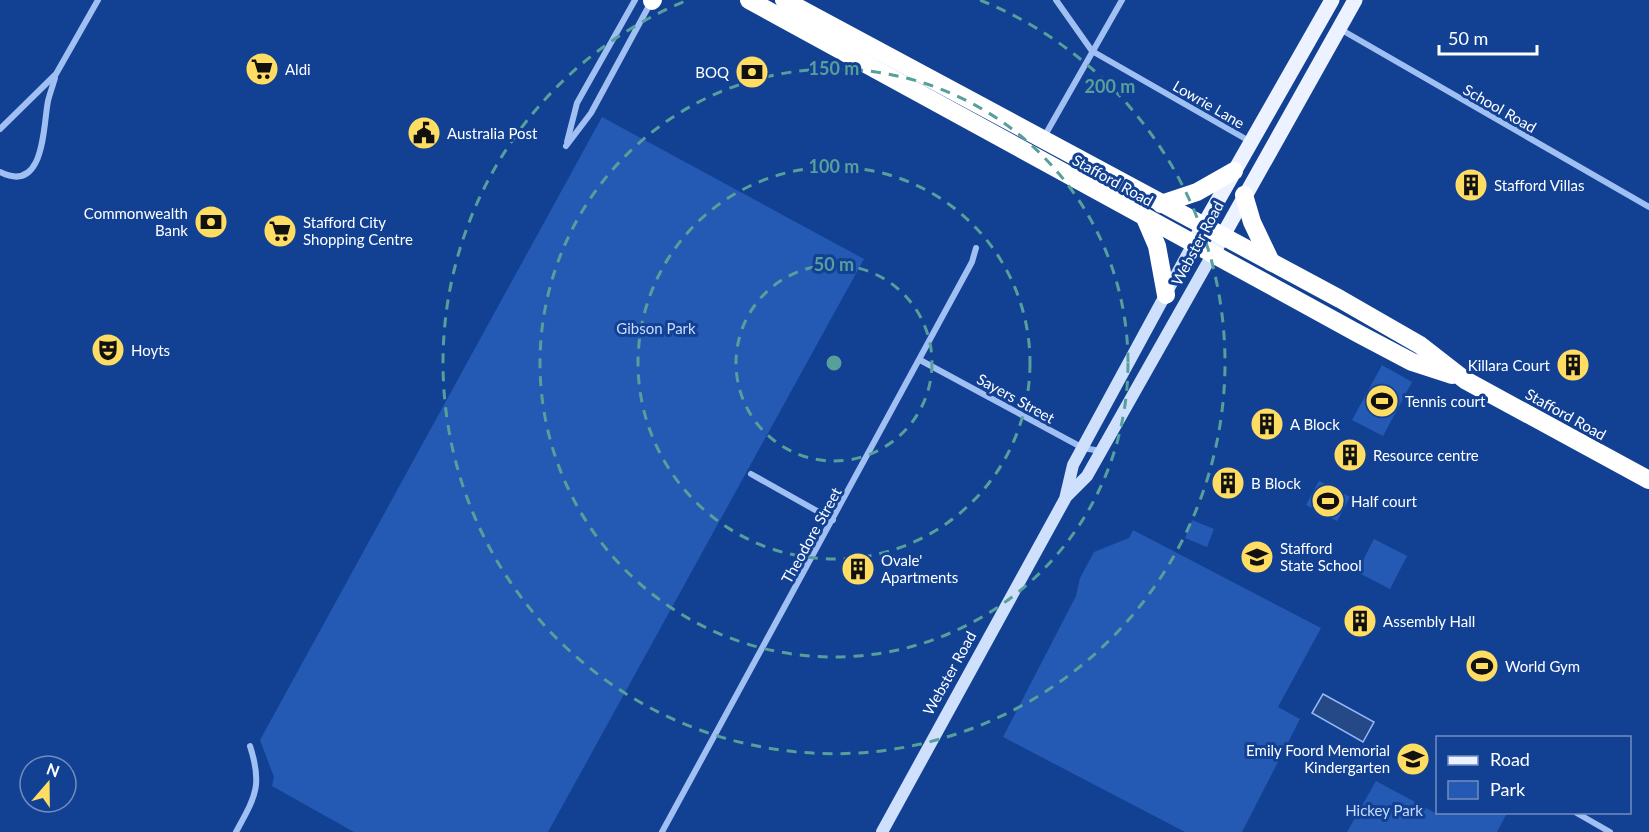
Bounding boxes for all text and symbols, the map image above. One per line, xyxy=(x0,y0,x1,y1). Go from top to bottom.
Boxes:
scale bar xyxy=(1439,18,1536,56)
text: 50 m xyxy=(1448,27,1488,49)
supermarket icon: Aldi xyxy=(244,51,280,87)
bank icon: BOQ xyxy=(734,54,770,90)
text: 150 m xyxy=(809,57,859,79)
place label: Aldi xyxy=(285,60,311,78)
place label: BOQ xyxy=(695,63,729,81)
text: 200 m xyxy=(1085,75,1135,97)
street label: Lowrie Lane xyxy=(1170,76,1248,132)
street label: School Road xyxy=(1460,80,1540,136)
public building icon: Australia Post xyxy=(406,115,442,151)
place label: Australia Post xyxy=(447,124,538,142)
street label: Stafford Road xyxy=(1070,150,1156,210)
text: 100 m xyxy=(809,155,859,177)
building icon: Stafford Villas xyxy=(1453,167,1489,203)
place label: Stafford Villas xyxy=(1494,176,1584,194)
street label: Webster Road xyxy=(1167,198,1227,288)
place label: Commonwealth Bank xyxy=(84,204,188,239)
bank icon: Commonwealth Bank xyxy=(193,204,229,240)
supermarket icon: Stafford City Shopping Centre xyxy=(262,213,298,249)
place label: Stafford City Shopping Centre xyxy=(303,213,413,248)
text: 50 m xyxy=(814,253,854,275)
park label: Gibson Park xyxy=(616,319,696,337)
theatre icon: Hoyts xyxy=(90,332,126,368)
place label: Hoyts xyxy=(131,341,170,359)
building icon: Killara Court xyxy=(1555,347,1591,383)
centre of rings xyxy=(824,353,844,373)
place label: Killara Court xyxy=(1468,356,1551,374)
street label: Sayers Street xyxy=(974,369,1059,427)
sports icon: Tennis court xyxy=(1364,383,1400,419)
street label: Stafford Road xyxy=(1523,384,1609,444)
place label: Tennis court xyxy=(1405,392,1486,410)
building icon: A Block xyxy=(1249,406,1285,442)
place label: A Block xyxy=(1290,415,1340,433)
building icon: Resource centre xyxy=(1332,437,1368,473)
place label: Resource centre xyxy=(1373,446,1479,464)
building icon: B Block xyxy=(1210,465,1246,501)
place label: B Block xyxy=(1251,474,1301,492)
street label: Theodore Street xyxy=(777,483,845,586)
sports icon: Half court xyxy=(1310,483,1346,519)
place label: Half court xyxy=(1351,492,1417,510)
school or university icon: Stafford State School xyxy=(1239,539,1275,575)
place label: Stafford State School xyxy=(1280,539,1362,574)
building icon: Ovale' Apartments xyxy=(840,551,876,587)
place label: Ovale' Apartments xyxy=(881,551,958,586)
building icon: Assembly Hall xyxy=(1342,603,1378,639)
place label: Assembly Hall xyxy=(1383,612,1475,630)
street label: Webster Road xyxy=(919,628,979,718)
sports icon: World Gym xyxy=(1464,648,1500,684)
place label: World Gym xyxy=(1505,657,1580,675)
legend xyxy=(1436,736,1631,814)
place label: Emily Foord Memorial Kindergarten xyxy=(1246,741,1390,776)
school or university icon: Emily Foord Memorial Kindergarten xyxy=(1395,741,1431,777)
text: Road xyxy=(1490,748,1530,770)
north arrow xyxy=(18,754,78,814)
text: N xyxy=(44,758,62,780)
text: Park xyxy=(1490,778,1526,800)
park label: Hickey Park xyxy=(1345,801,1423,819)

